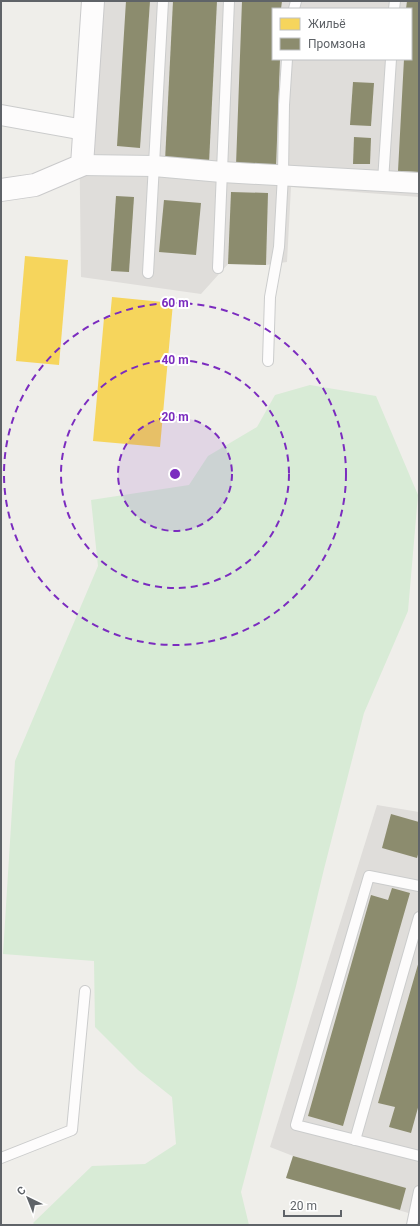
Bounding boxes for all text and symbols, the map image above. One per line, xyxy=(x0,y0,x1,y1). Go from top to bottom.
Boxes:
legend xyxy=(272,8,412,60)
text: Жильё xyxy=(308,17,346,31)
text: Промзона xyxy=(308,37,365,51)
text: 60 m xyxy=(161,296,189,310)
text: 40 m xyxy=(161,353,189,367)
text: 20 m xyxy=(161,410,189,424)
centre of rings xyxy=(168,467,182,481)
north arrow xyxy=(8,1178,48,1218)
text: С xyxy=(14,1184,29,1198)
scale bar xyxy=(284,1192,341,1218)
text: 20 m xyxy=(290,1199,317,1213)

